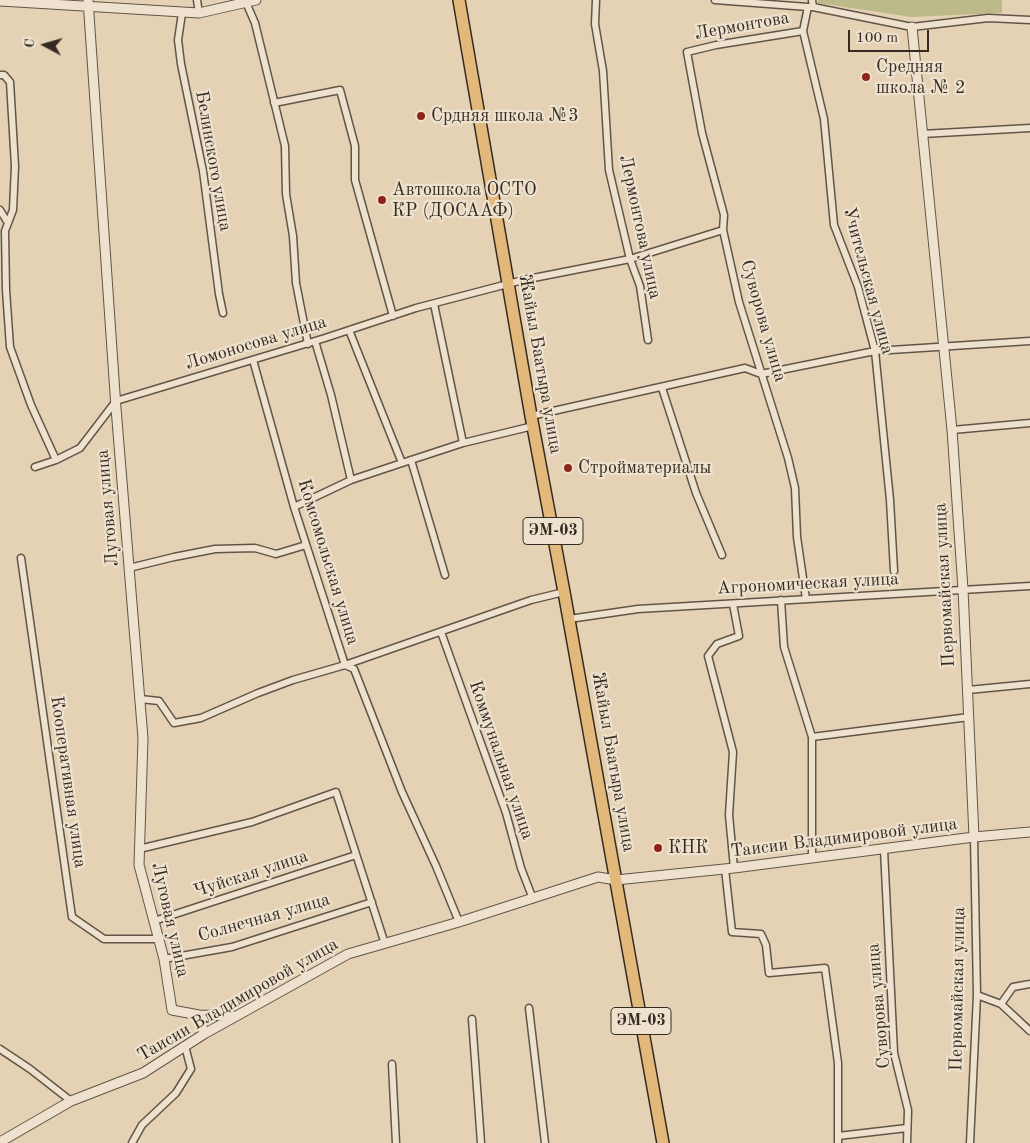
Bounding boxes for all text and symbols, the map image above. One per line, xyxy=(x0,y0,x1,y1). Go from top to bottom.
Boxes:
street label: Лермонтова xyxy=(693,7,791,45)
north arrow xyxy=(20,20,70,70)
scale bar xyxy=(850,20,931,52)
text: 100 m xyxy=(856,31,898,46)
text: С xyxy=(23,38,38,49)
place label: Средняя школа № 2 xyxy=(876,56,965,98)
marker: Средняя школа № 2 xyxy=(860,71,872,83)
street label: Белинского улица xyxy=(190,89,236,233)
place label: Срдняя школа №3 xyxy=(431,105,579,127)
marker: Срдняя школа №3 xyxy=(415,110,427,122)
street label: Лермонтова улица xyxy=(614,153,666,301)
place label: Автошкола ОСТО КР (ДОСААФ) xyxy=(392,179,537,222)
marker: Автошкола ОСТО КР (ДОСААФ) xyxy=(376,194,388,206)
street label: Учительская улица xyxy=(838,205,898,357)
street label: Суворова улица xyxy=(735,257,791,385)
street label: Жайыл Баатыра улица xyxy=(514,273,566,455)
street label: Ломоносова улица xyxy=(183,311,329,375)
street label: Луговая улица xyxy=(92,449,124,567)
place label: Стройматериалы xyxy=(578,457,711,479)
marker: Стройматериалы xyxy=(562,462,574,474)
street label: Комсомольская улица xyxy=(293,477,363,647)
street label: Первомайская улица xyxy=(930,502,960,668)
road number: ЭМ-03 xyxy=(523,518,583,544)
street label: Агрономическая улица xyxy=(716,568,900,600)
street label: Жайыл Баатыра улица xyxy=(587,671,639,853)
street label: Коммунальная улица xyxy=(464,678,538,842)
street label: Кооперативная улица xyxy=(45,695,91,869)
street label: Таисии Владимировой улица xyxy=(729,813,959,863)
place label: КНК xyxy=(668,837,708,859)
marker: КНК xyxy=(652,842,664,854)
street label: Чуйская улица xyxy=(191,845,311,903)
street label: Луговая улица xyxy=(146,860,194,980)
street label: Солнечная улица xyxy=(195,889,333,947)
street label: Первомайская улица xyxy=(946,907,970,1071)
street label: Таисии Владимировой улица xyxy=(134,934,342,1066)
street label: Суворова улица xyxy=(863,942,895,1070)
road number: ЭМ-03 xyxy=(611,1008,671,1034)

